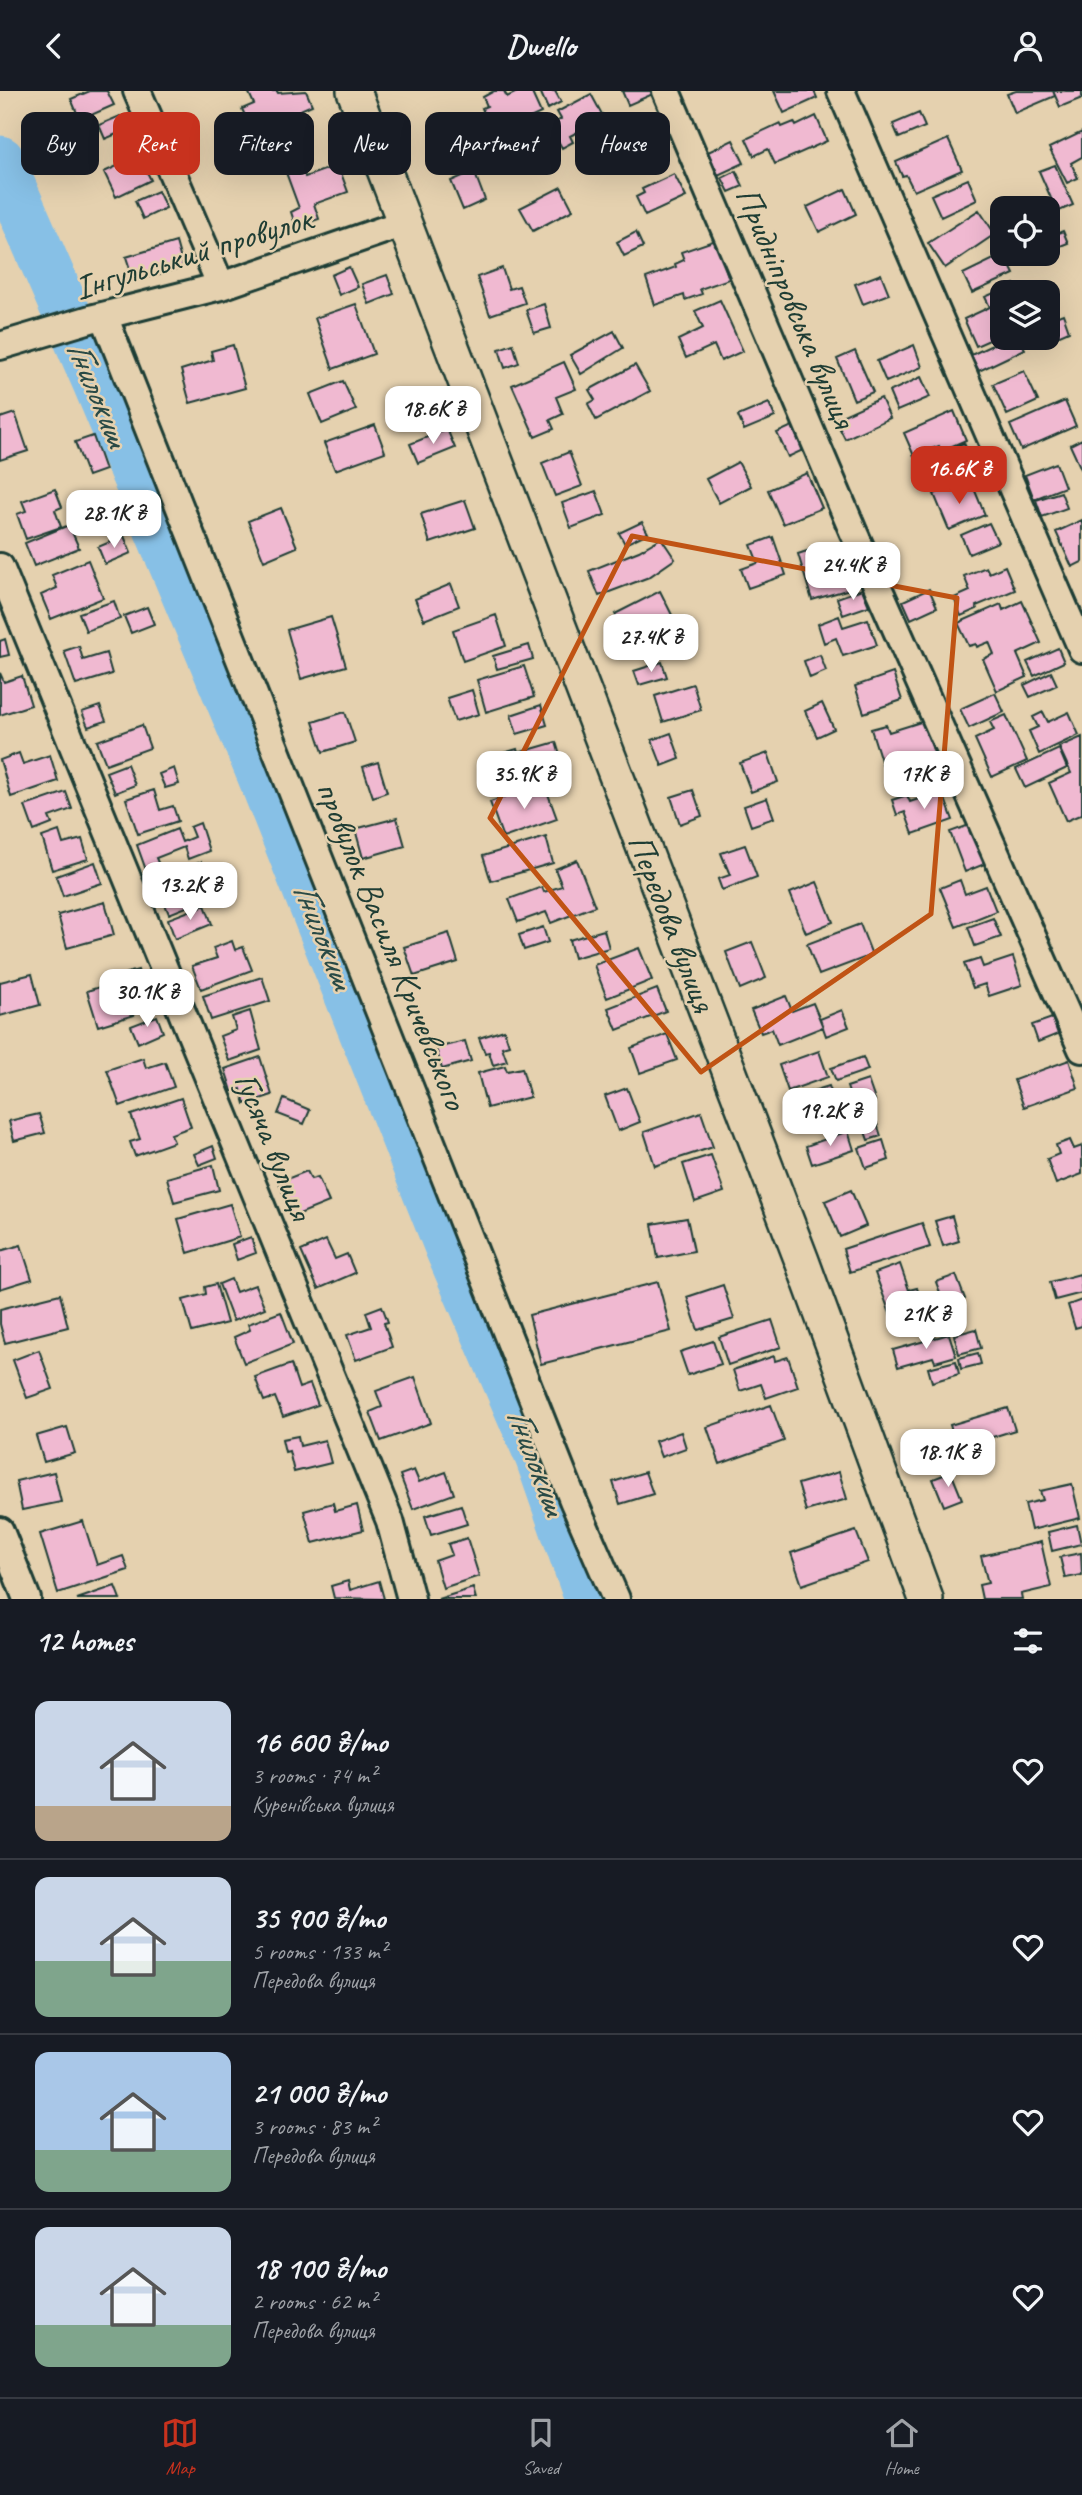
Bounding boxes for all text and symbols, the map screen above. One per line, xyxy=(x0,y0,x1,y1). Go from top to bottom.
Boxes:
text: Dwello xyxy=(506,25,576,66)
icon: back xyxy=(35,27,73,65)
icon: person xyxy=(1009,27,1047,65)
chip: Buy xyxy=(21,112,99,175)
chip: Rent xyxy=(113,112,200,175)
chip: Filters xyxy=(214,112,314,175)
chip: New xyxy=(328,112,411,175)
chip: Apartment xyxy=(425,112,561,175)
chip: House xyxy=(575,112,670,175)
street label: Придніпровська вулиця xyxy=(725,180,868,436)
street label: Інгульський провулок xyxy=(69,195,320,310)
map controls xyxy=(990,196,1060,350)
button: locate xyxy=(990,196,1060,266)
button: layers xyxy=(990,280,1060,350)
water label: Гнилокиш xyxy=(56,333,143,456)
pin: 18.6K ₴ xyxy=(368,387,498,446)
text: 18.6K ₴ xyxy=(401,394,465,423)
pin: 16.6K ₴ xyxy=(894,447,1024,506)
text: 16.6K ₴ xyxy=(927,454,991,483)
pin: 28.1K ₴ xyxy=(49,491,179,550)
text: 28.1K ₴ xyxy=(82,498,146,527)
pin: 24.4K ₴ xyxy=(788,543,918,602)
text: 24.4K ₴ xyxy=(821,550,885,579)
pin: 27.4K ₴ xyxy=(586,615,716,674)
text: 27.4K ₴ xyxy=(619,622,683,651)
pin: 35.9K ₴ xyxy=(459,751,589,811)
pin: 17K ₴ xyxy=(875,751,973,811)
text: 35.9K ₴ xyxy=(493,759,555,788)
text: 17K ₴ xyxy=(900,759,948,788)
street label: провулок Василя Кричевського xyxy=(305,774,479,1117)
street label: Передова вулиця xyxy=(617,828,727,1020)
pin: 13.2K ₴ xyxy=(125,863,255,922)
text: 13.2K ₴ xyxy=(158,870,222,899)
water label: Гнилокиш xyxy=(282,875,369,998)
pin: 30.1K ₴ xyxy=(82,969,212,1029)
text: 30.1K ₴ xyxy=(115,977,179,1006)
street label: Гусяча вулиця xyxy=(224,1066,325,1229)
pin: 19.2K ₴ xyxy=(765,1089,895,1148)
text: 19.2K ₴ xyxy=(798,1096,862,1125)
pin: 21K ₴ xyxy=(877,1291,975,1351)
text: 21K ₴ xyxy=(902,1299,950,1328)
water label: Гнилокиш xyxy=(496,1401,581,1524)
pin: 18.1K ₴ xyxy=(883,1429,1013,1489)
text: 18.1K ₴ xyxy=(916,1437,980,1466)
text: 12 homes xyxy=(35,1622,133,1660)
icon: filters xyxy=(1009,1622,1047,1660)
text: 16 600 ₴/mo xyxy=(252,1723,387,1761)
icon: home xyxy=(91,1729,175,1813)
icon: heart xyxy=(1009,1752,1047,1790)
text: 3 rooms · 74 m² xyxy=(252,1761,376,1790)
text: Куренівська вулиця xyxy=(252,1790,394,1819)
text: 35 900 ₴/mo xyxy=(252,1899,385,1937)
icon: home xyxy=(91,1905,175,1989)
icon: heart xyxy=(1009,1928,1047,1966)
text: 5 rooms · 133 m² xyxy=(252,1937,387,1966)
text: Передова вулиця xyxy=(252,1966,375,1995)
text: 21 000 ₴/mo xyxy=(252,2074,386,2112)
icon: home xyxy=(91,2080,175,2164)
icon: heart xyxy=(1009,2103,1047,2141)
text: 3 rooms · 83 m² xyxy=(252,2112,376,2141)
text: Передова вулиця xyxy=(252,2141,375,2170)
text: 18 100 ₴/mo xyxy=(252,2249,386,2287)
icon: home xyxy=(91,2255,175,2339)
icon: heart xyxy=(1009,2278,1047,2316)
text: 2 rooms · 62 m² xyxy=(252,2287,376,2316)
text: Передова вулиця xyxy=(252,2316,375,2345)
tab: Map xyxy=(161,2414,199,2480)
tab: Saved xyxy=(522,2414,560,2480)
tab: Home xyxy=(883,2414,921,2480)

